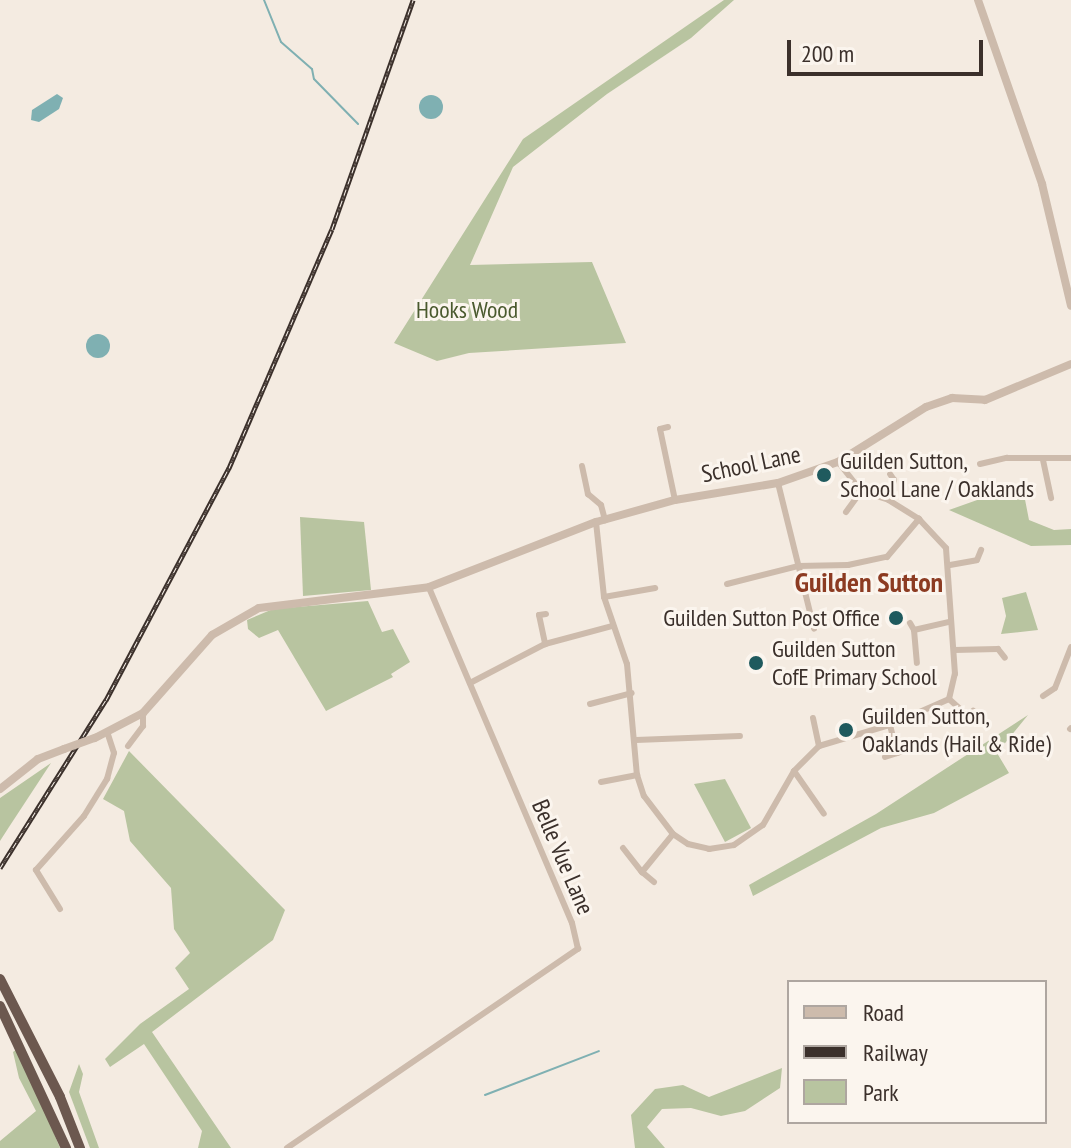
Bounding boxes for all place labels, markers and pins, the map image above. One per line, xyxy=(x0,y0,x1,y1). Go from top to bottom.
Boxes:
place label: Guilden Sutton, School Lane / Oaklands xyxy=(840,447,1034,503)
marker: Guilden Sutton, School Lane / Oaklands xyxy=(815,466,833,484)
place label: Guilden Sutton Post Office xyxy=(663,604,880,632)
marker: Guilden Sutton Post Office xyxy=(887,609,905,627)
place label: Guilden Sutton CofE Primary School xyxy=(772,635,938,691)
marker: Guilden Sutton CofE Primary School xyxy=(747,654,765,672)
place label: Guilden Sutton, Oaklands (Hail & Ride) xyxy=(862,702,1051,758)
marker: Guilden Sutton, Oaklands (Hail & Ride) xyxy=(837,721,855,739)

